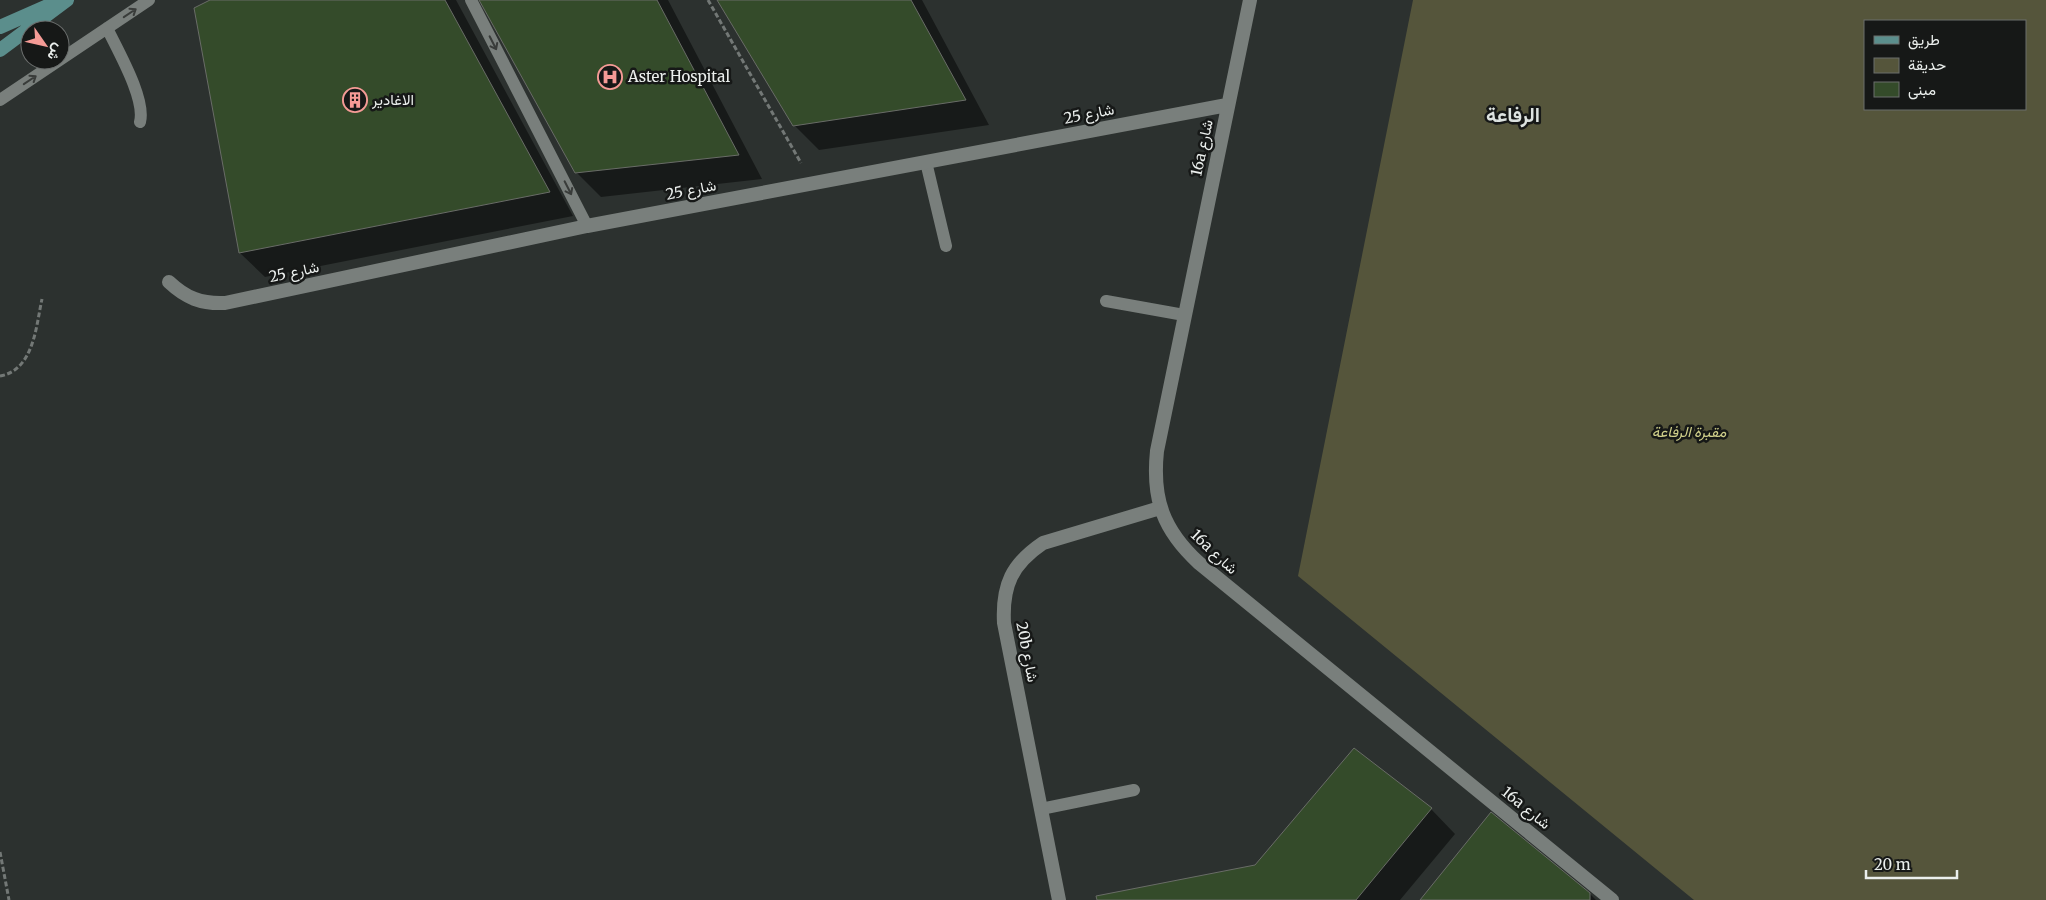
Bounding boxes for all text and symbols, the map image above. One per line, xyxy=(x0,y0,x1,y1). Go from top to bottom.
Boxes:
one-way arrow xyxy=(122,8,136,18)
north arrow xyxy=(20,20,70,70)
legend xyxy=(1864,20,2026,110)
text: طريق xyxy=(1908,30,1940,50)
one-way arrow xyxy=(488,36,498,51)
text: ش xyxy=(44,40,68,64)
text: حديقة xyxy=(1908,55,1946,74)
hospital icon: Aster Hospital xyxy=(597,64,623,90)
place label: Aster Hospital xyxy=(627,67,730,86)
one-way arrow xyxy=(23,75,37,85)
text: مبنى xyxy=(1908,80,1936,100)
building icon: الاغادیر xyxy=(342,87,368,113)
place label: الاغادیر xyxy=(371,90,414,109)
street label: شارع 25 xyxy=(1062,99,1116,130)
district label: الرفاعة xyxy=(1486,102,1540,128)
street label: 16a شارع xyxy=(1186,118,1219,178)
street label: شارع 25 xyxy=(664,175,718,206)
one-way arrow xyxy=(563,180,573,195)
street label: شارع 25 xyxy=(267,257,321,288)
park label: مقبرة الرفاعة xyxy=(1652,422,1727,441)
street label: 16a شارع xyxy=(1186,525,1242,580)
street label: 20b شارع xyxy=(1010,620,1043,684)
street label: 16a شارع xyxy=(1497,782,1555,835)
scale bar xyxy=(1866,848,1957,880)
text: 20 m xyxy=(1874,855,1911,874)

